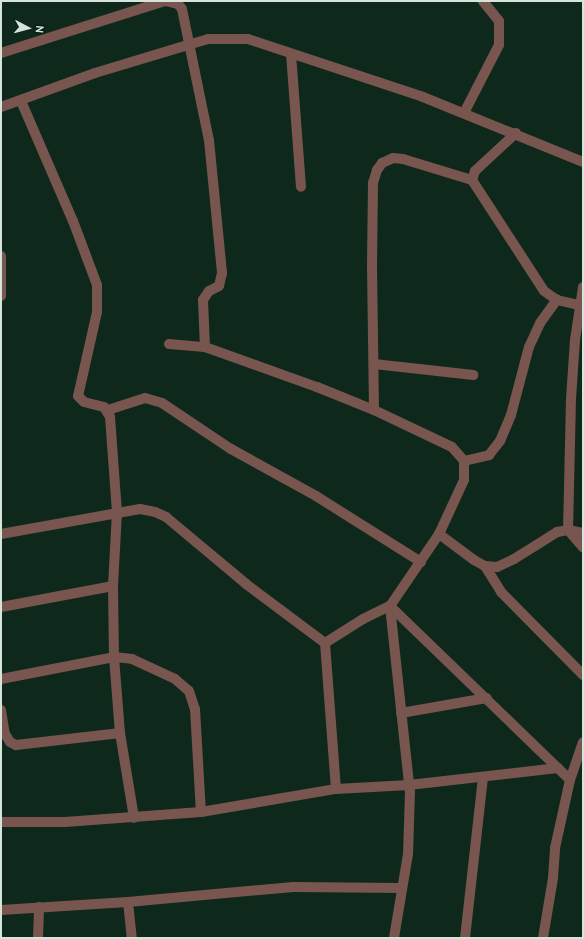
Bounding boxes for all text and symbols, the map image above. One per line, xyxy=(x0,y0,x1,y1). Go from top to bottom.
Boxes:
north arrow xyxy=(8,8,48,48)
text: N xyxy=(33,25,47,34)

